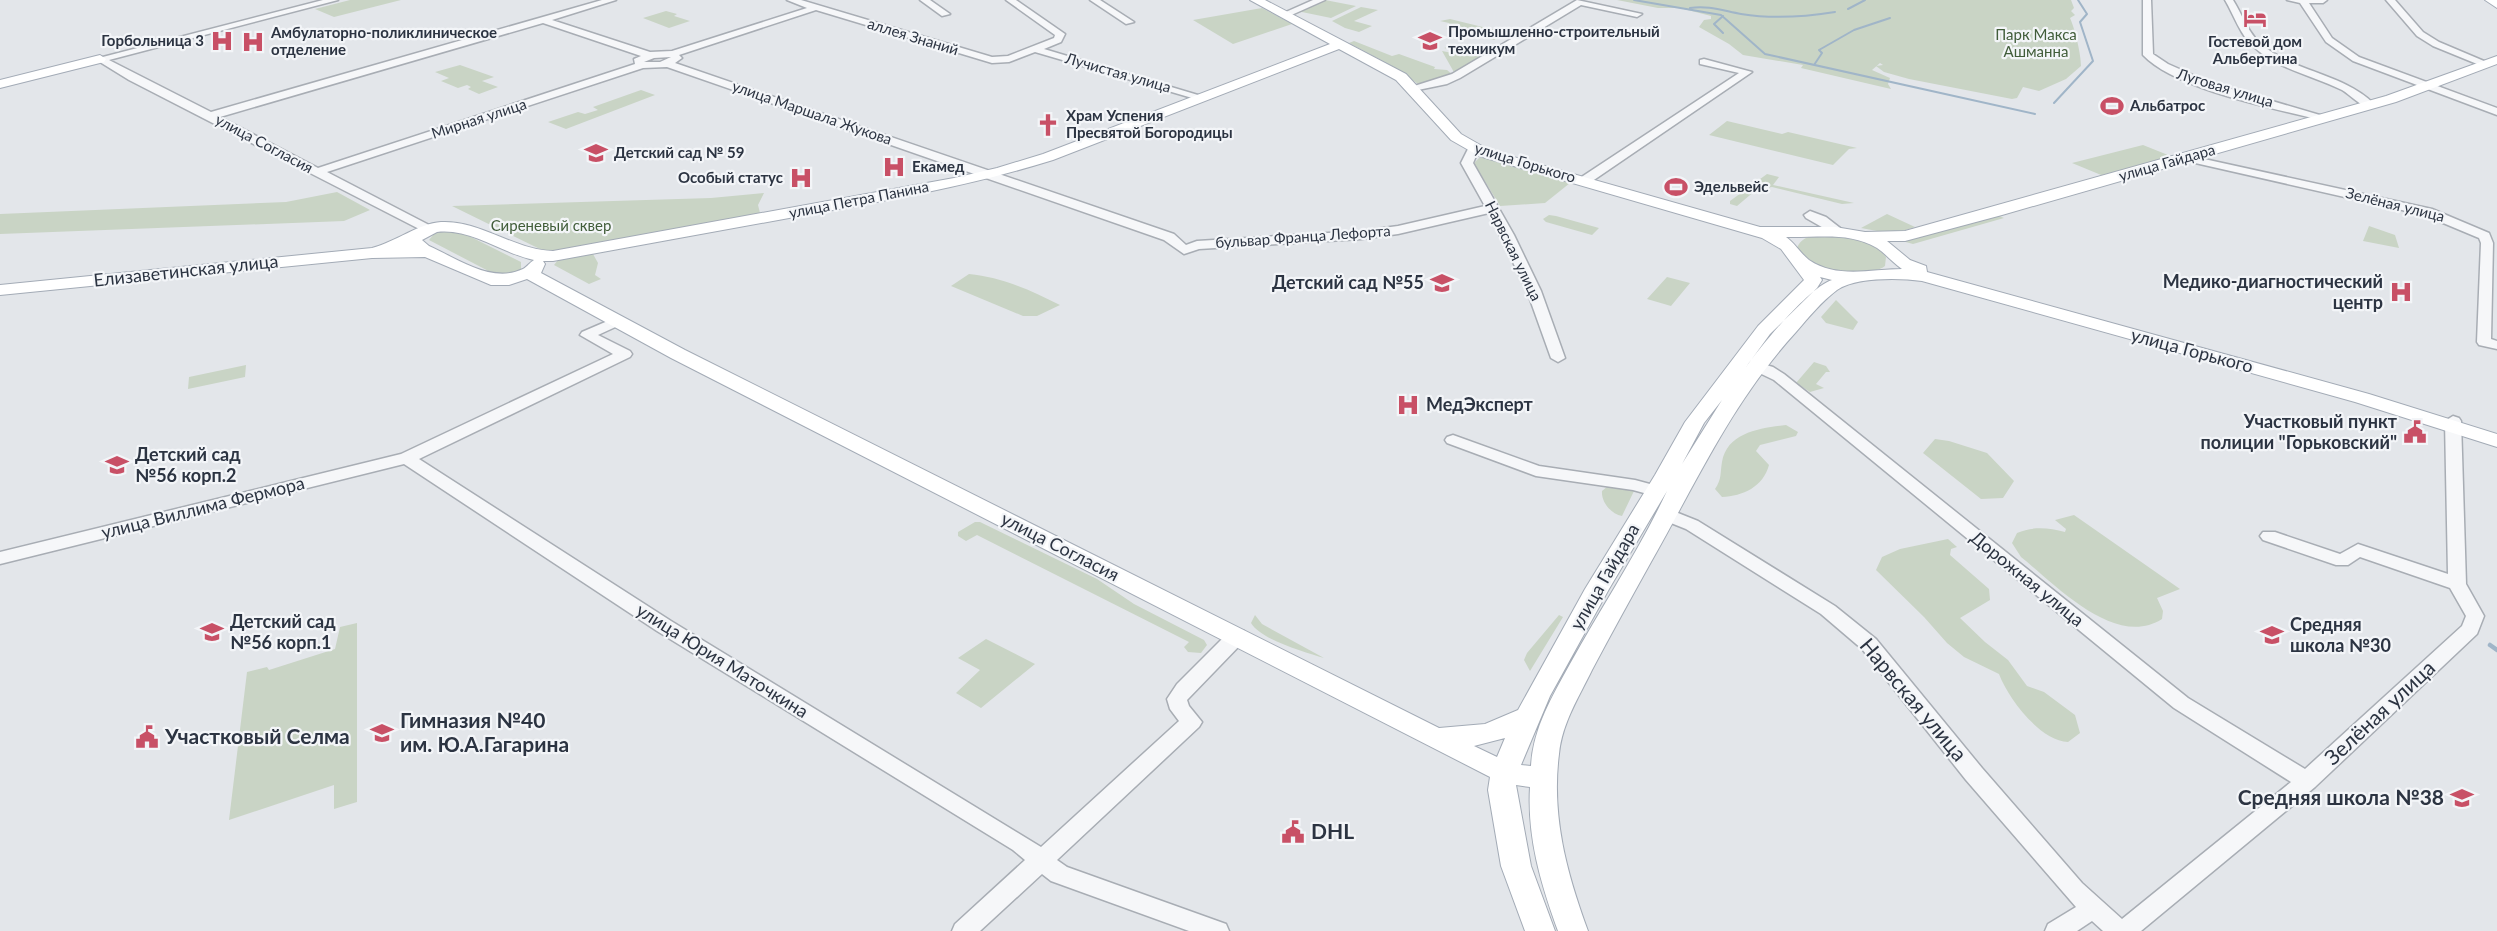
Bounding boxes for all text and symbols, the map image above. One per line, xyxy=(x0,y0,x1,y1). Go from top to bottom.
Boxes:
hotel icon: Гостевой дом Альбертина xyxy=(2242,5,2268,31)
street label: аллея Знаний xyxy=(866,14,961,58)
place label: Промышленно-строительный техникум xyxy=(1448,22,1660,57)
place label: Амбулаторно-поликлиническое отделение xyxy=(270,23,497,58)
park label: Парк Макса Ашманна xyxy=(1995,25,2077,60)
hospital icon: Горбольница 3 xyxy=(209,28,235,54)
school or university icon: Промышленно-строительный техникум xyxy=(1417,28,1443,54)
hospital icon: Амбулаторно-поликлиническое отделение xyxy=(240,29,266,55)
place label: Горбольница 3 xyxy=(101,31,204,49)
place label: Гостевой дом Альбертина xyxy=(2208,32,2302,67)
street label: Лучистая улица xyxy=(1062,48,1173,96)
street label: Луговая улица xyxy=(2174,64,2276,110)
street label: улица Маршала Жукова xyxy=(730,76,895,148)
sports icon: Альбатрос xyxy=(2099,93,2125,119)
street label: Мирная улица xyxy=(429,94,529,142)
place label: Альбатрос xyxy=(2129,96,2205,114)
place label: Храм Успения Пресвятой Богородицы xyxy=(1066,106,1233,141)
street label: улица Согласия xyxy=(213,110,316,176)
church icon: Храм Успения Пресвятой Богородицы xyxy=(1035,112,1061,138)
street label: улица Горького xyxy=(1473,138,1578,186)
school or university icon: Детский сад № 59 xyxy=(583,140,609,166)
street label: улица Гайдара xyxy=(2117,140,2217,184)
place label: Детский сад № 59 xyxy=(614,143,744,161)
hospital icon: Екамед xyxy=(881,154,907,180)
place label: Екамед xyxy=(912,157,965,175)
hospital icon: Особый статус xyxy=(788,165,814,191)
place label: Особый статус xyxy=(678,168,783,186)
sports icon: Эдельвейс xyxy=(1663,174,1689,200)
street label: улица Петра Панина xyxy=(787,177,930,221)
place label: Эдельвейс xyxy=(1694,177,1768,195)
street label: Зелёная улица xyxy=(2344,183,2447,225)
street label: Нарвская улица xyxy=(1482,198,1546,304)
park label: Сиреневый сквер xyxy=(491,216,611,234)
street label: бульвар Франца Лефорта xyxy=(1215,221,1391,251)
street label: Елизаветинская улица xyxy=(92,249,279,291)
school or university icon: Детский сад №55 xyxy=(1429,270,1455,296)
place label: Медико-диагностический центр xyxy=(2163,270,2383,313)
place label: Детский сад №55 xyxy=(1272,271,1424,293)
hospital icon: Медико-диагностический центр xyxy=(2388,279,2414,305)
street label: улица Горького xyxy=(2129,323,2256,377)
hospital icon: МедЭксперт xyxy=(1395,392,1421,418)
place label: МедЭксперт xyxy=(1426,393,1534,415)
place label: Участковый пункт полиции "Горьковский" xyxy=(2200,410,2398,453)
public building icon: Участковый пункт полиции "Горьковский" xyxy=(2402,419,2428,445)
place label: Детский сад №56 корп.2 xyxy=(135,443,241,486)
school or university icon: Детский сад №56 корп.2 xyxy=(104,452,130,478)
street label: улица Виллима Фермора xyxy=(99,471,307,543)
street label: улица Согласия xyxy=(998,507,1123,585)
street label: улица Гайдара xyxy=(1565,519,1643,634)
street label: Дорожная улица xyxy=(1966,526,2089,631)
street label: улица Юрия Маточкина xyxy=(633,598,813,722)
place label: Детский сад №56 корп.1 xyxy=(230,610,336,653)
place label: Средняя школа №30 xyxy=(2290,613,2391,656)
school or university icon: Детский сад №56 корп.1 xyxy=(199,619,225,645)
school or university icon: Средняя школа №30 xyxy=(2259,622,2285,648)
street label: Нарвская улица xyxy=(1855,632,1973,766)
street label: Зелёная улица xyxy=(2319,654,2439,769)
place label: Гимназия №40 им. Ю.А.Гагарина xyxy=(400,707,569,756)
school or university icon: Гимназия №40 им. Ю.А.Гагарина xyxy=(369,720,395,746)
place label: Участковый Селма xyxy=(164,723,350,748)
public building icon: Участковый Селма xyxy=(134,724,160,750)
place label: Средняя школа №38 xyxy=(2238,784,2444,809)
school or university icon: Средняя школа №38 xyxy=(2449,785,2475,811)
place label: DHL xyxy=(1311,818,1354,843)
public building icon: DHL xyxy=(1280,819,1306,845)

